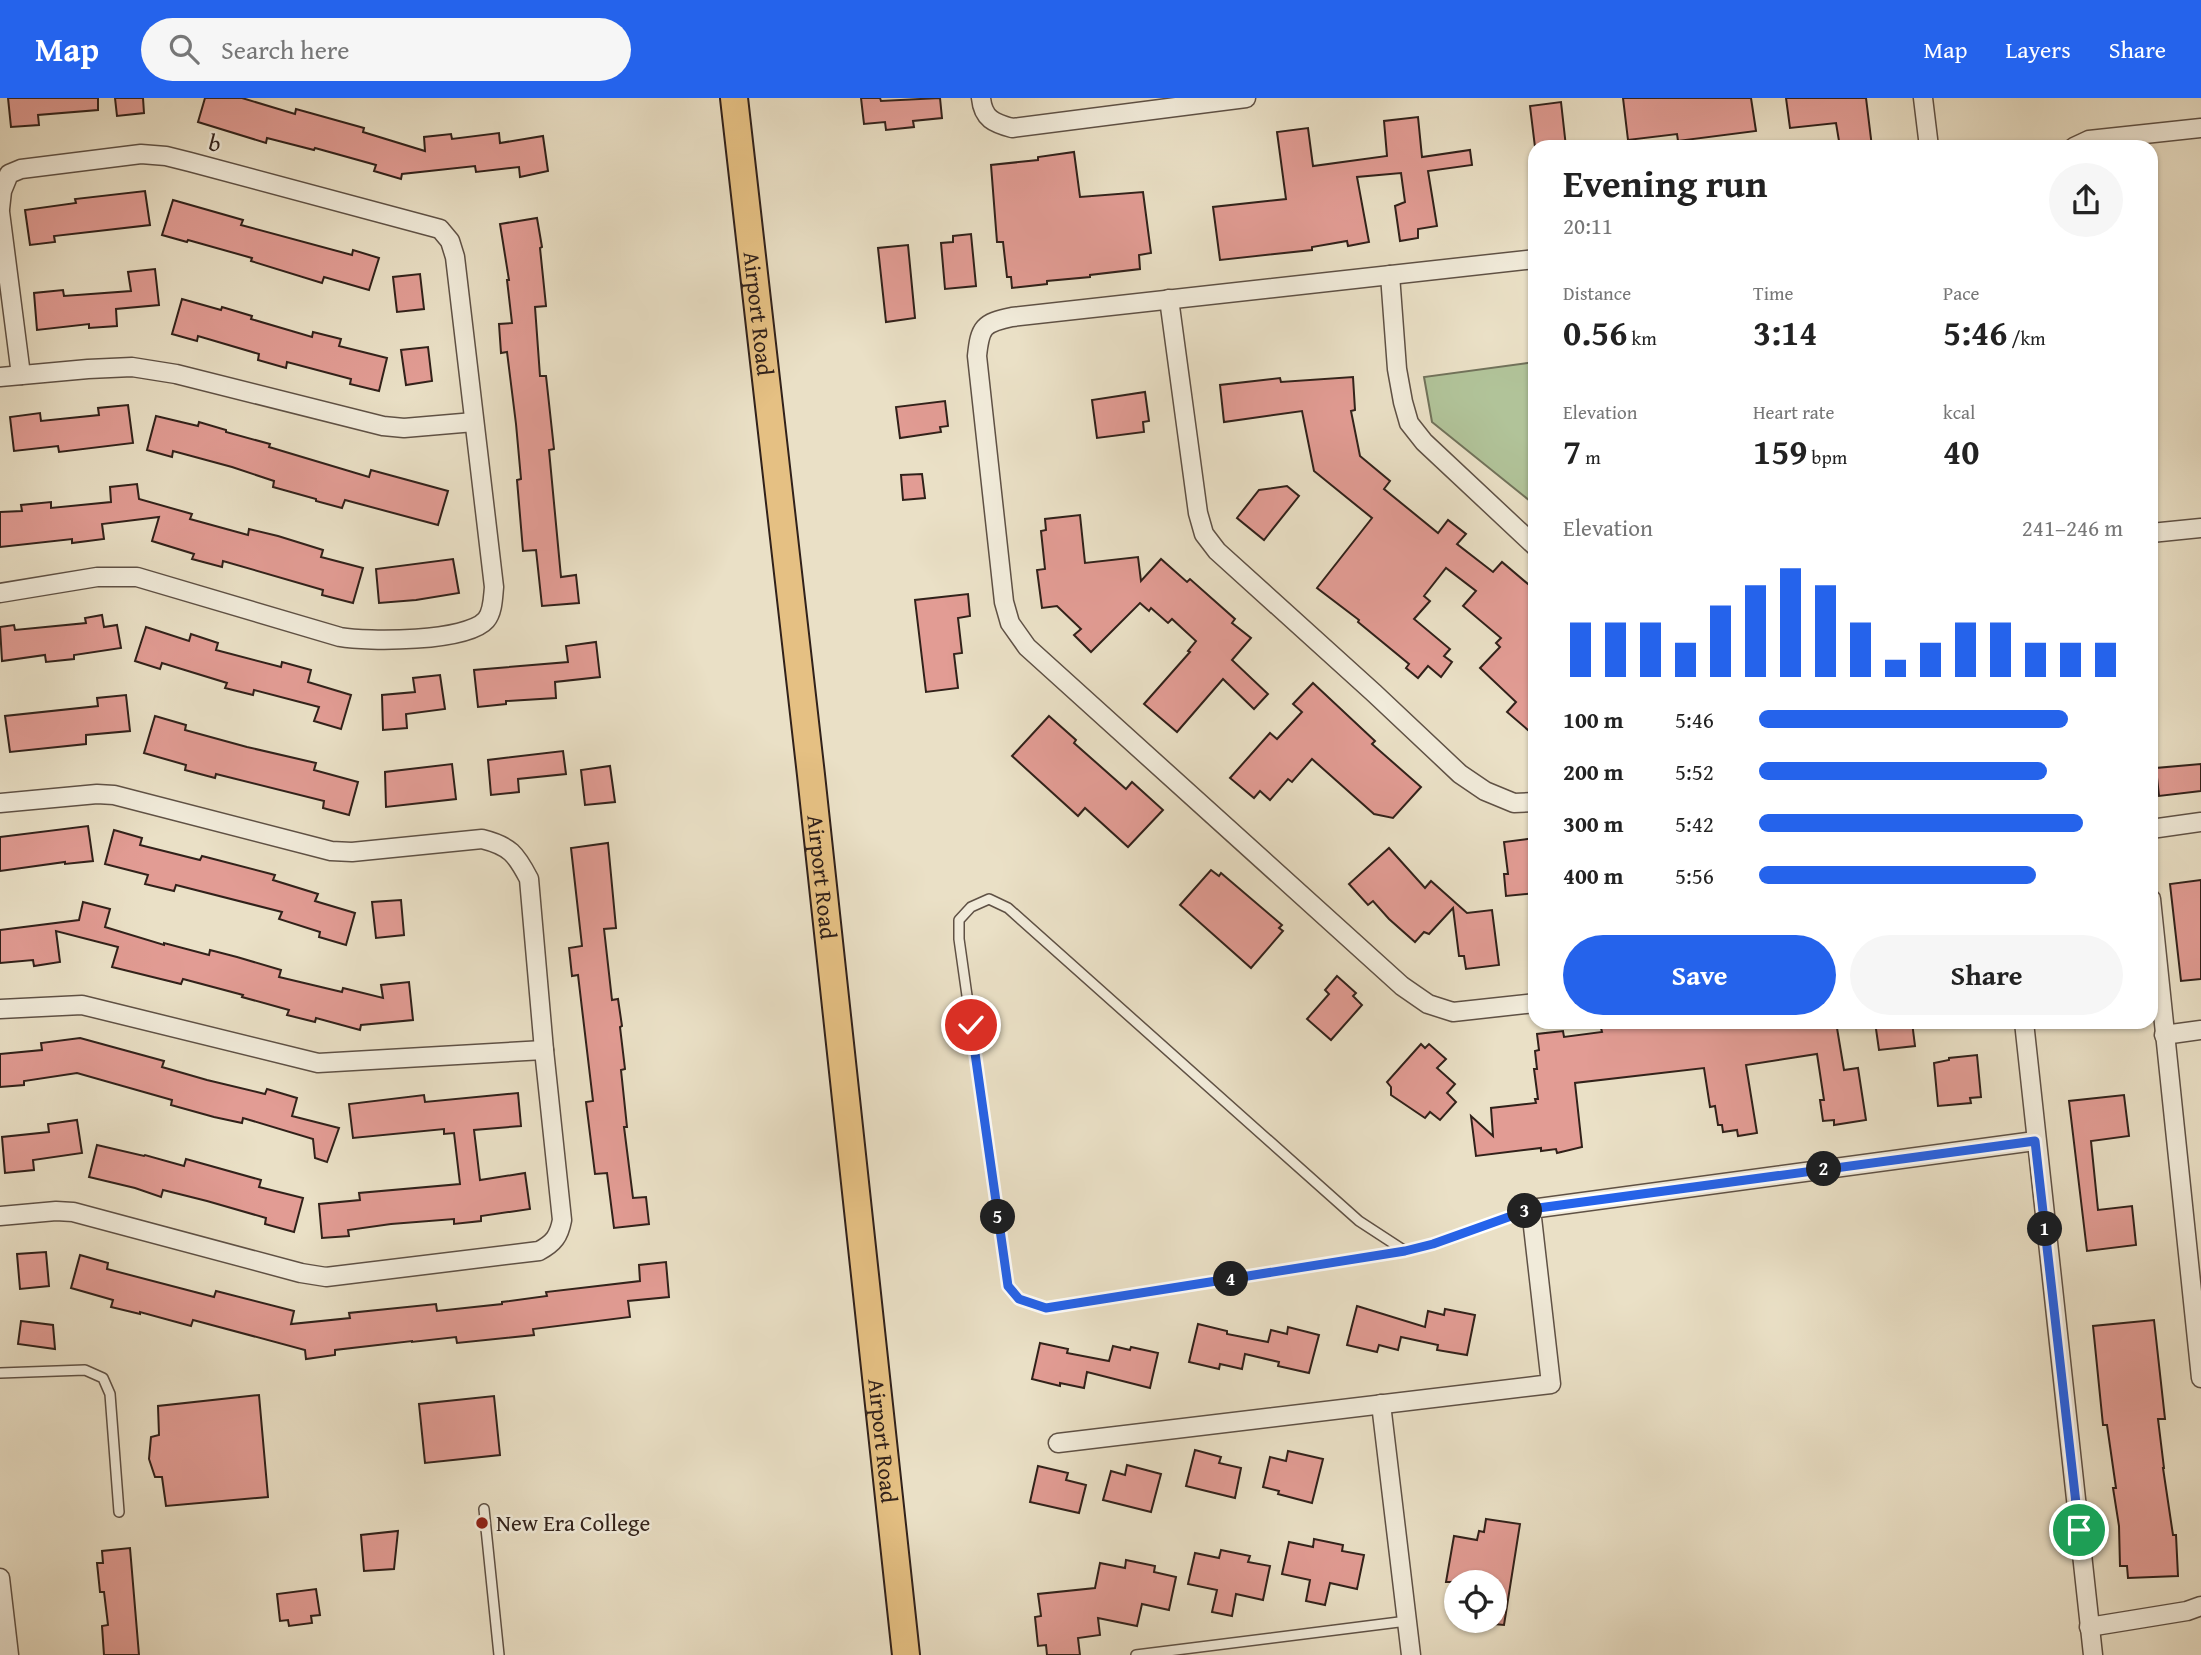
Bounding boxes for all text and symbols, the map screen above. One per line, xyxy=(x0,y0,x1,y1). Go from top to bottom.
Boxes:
search box xyxy=(141,18,631,81)
text: Map xyxy=(35,25,99,73)
icon: search xyxy=(165,30,203,68)
text: Search here xyxy=(221,30,349,69)
text: Map xyxy=(1924,32,1967,67)
text: Layers xyxy=(2005,32,2071,67)
text: Share xyxy=(2109,32,2166,67)
street label: b xyxy=(205,125,225,160)
text: Evening run xyxy=(1563,155,1767,211)
button: share xyxy=(2049,163,2123,237)
text: 20:11 xyxy=(1563,209,1613,242)
street label: Airport Road xyxy=(736,250,783,378)
text: Distance xyxy=(1563,279,1631,307)
text: Time xyxy=(1753,279,1793,307)
text: Pace xyxy=(1943,279,1980,307)
text: 0.56 xyxy=(1563,307,1627,358)
text: 3:14 xyxy=(1753,307,1817,358)
text: 5:46 xyxy=(1943,307,2007,358)
text: km xyxy=(1627,324,1657,352)
text: /km xyxy=(2007,324,2046,352)
text: Elevation xyxy=(1563,398,1637,426)
text: Heart rate xyxy=(1753,398,1834,426)
text: kcal xyxy=(1943,398,1975,426)
text: 7 xyxy=(1563,426,1581,477)
text: 159 xyxy=(1753,426,1807,477)
text: 40 xyxy=(1943,426,1979,477)
text: m xyxy=(1581,443,1601,471)
text: bpm xyxy=(1807,443,1847,471)
text: Elevation xyxy=(1563,511,1653,544)
text: 241–246 m xyxy=(2022,511,2123,544)
text: 100 m xyxy=(1563,703,1624,736)
text: 5:46 xyxy=(1675,703,1714,736)
text: 200 m xyxy=(1563,755,1624,788)
text: 5:52 xyxy=(1675,755,1714,788)
text: 300 m xyxy=(1563,807,1624,840)
text: 5:42 xyxy=(1675,807,1714,840)
street label: Airport Road xyxy=(799,813,846,942)
text: 400 m xyxy=(1563,859,1624,892)
text: 5:56 xyxy=(1675,859,1714,892)
button: Save xyxy=(1563,935,1836,1015)
button: Share xyxy=(1850,935,2123,1015)
pin xyxy=(941,995,1001,1055)
icon: check xyxy=(952,1006,990,1044)
pin: 2 xyxy=(1806,1152,1842,1186)
text: 2 xyxy=(1819,1154,1828,1182)
pin: 3 xyxy=(1508,1194,1542,1228)
text: 3 xyxy=(1520,1196,1529,1224)
pin: 5 xyxy=(981,1200,1016,1234)
text: 5 xyxy=(993,1202,1002,1230)
pin: 1 xyxy=(2028,1212,2062,1246)
text: 1 xyxy=(2040,1214,2049,1242)
pin: 4 xyxy=(1214,1262,1248,1296)
text: 4 xyxy=(1226,1264,1235,1292)
street label: Airport Road xyxy=(860,1377,907,1505)
pin xyxy=(2049,1500,2109,1560)
place label: New Era College xyxy=(496,1506,650,1539)
icon: arrive xyxy=(2060,1511,2098,1549)
marker: New Era College xyxy=(474,1515,490,1531)
map controls xyxy=(1444,1570,1507,1633)
button: locate xyxy=(1444,1570,1507,1633)

